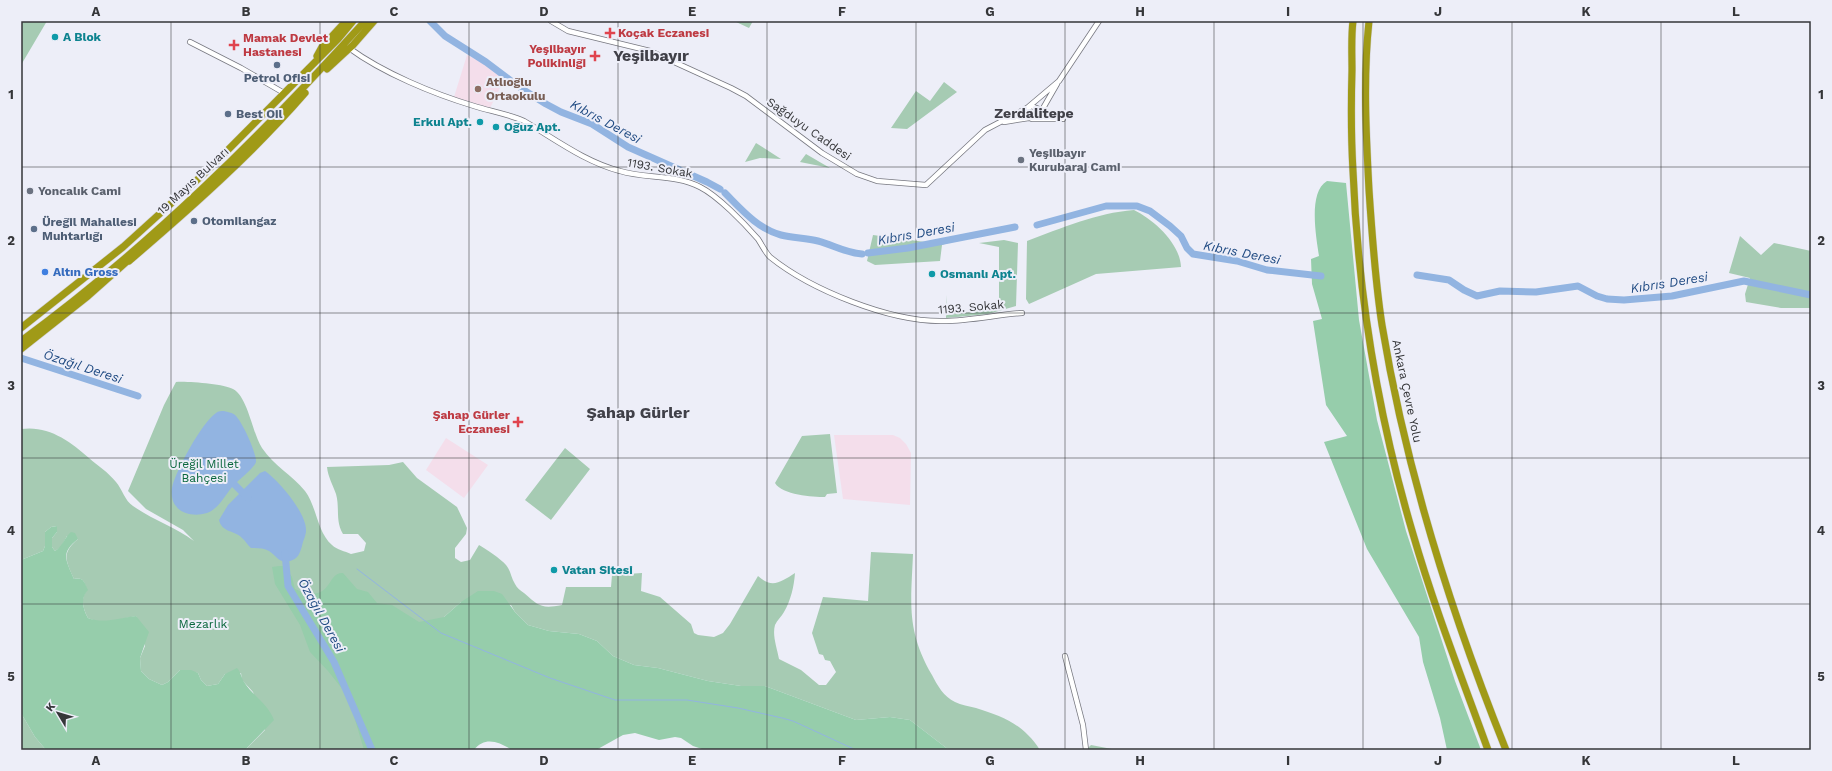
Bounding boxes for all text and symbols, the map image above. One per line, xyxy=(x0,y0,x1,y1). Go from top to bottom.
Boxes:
text: A xyxy=(92,4,101,19)
text: B xyxy=(242,4,251,19)
text: C xyxy=(390,4,399,19)
text: D xyxy=(539,4,549,19)
text: E xyxy=(688,4,696,19)
text: F xyxy=(838,4,846,19)
text: G xyxy=(985,4,995,19)
text: H xyxy=(1135,4,1145,19)
text: I xyxy=(1286,4,1290,19)
text: J xyxy=(1434,4,1442,19)
text: K xyxy=(1581,4,1591,19)
text: L xyxy=(1732,4,1740,19)
place label: Koçak Eczanesi xyxy=(618,26,709,40)
marker: Koçak Eczanesi xyxy=(605,28,615,38)
place label: A Blok xyxy=(63,30,102,44)
place label: Mamak Devlet Hastanesi xyxy=(243,31,329,59)
marker: A Blok xyxy=(50,32,60,42)
marker: Mamak Devlet Hastanesi xyxy=(228,39,240,51)
place label: Yeşilbayır Polikinliği xyxy=(528,42,587,70)
district label: Yeşilbayır xyxy=(613,46,689,65)
marker: Yeşilbayır Polikinliği xyxy=(589,50,601,62)
marker: Petrol Ofisi xyxy=(272,60,282,70)
place label: Petrol Ofisi xyxy=(244,71,310,85)
place label: Atlıoğlu Ortaokulu xyxy=(486,75,545,103)
marker: Atlıoğlu Ortaokulu xyxy=(473,84,483,94)
text: 1 xyxy=(8,87,14,102)
text: 1 xyxy=(1818,87,1824,102)
street label: Sağduyu Caddesi xyxy=(764,95,854,163)
water label: Kıbrıs Deresi xyxy=(568,97,644,147)
district label: Zerdalitepe xyxy=(994,105,1074,121)
place label: Best Oil xyxy=(236,107,283,121)
marker: Best Oil xyxy=(223,109,233,119)
place label: Erkul Apt. xyxy=(413,115,472,129)
marker: Erkul Apt. xyxy=(475,117,485,127)
place label: Oğuz Apt. xyxy=(504,120,561,134)
marker: Oğuz Apt. xyxy=(491,122,501,132)
street label: 19 Mayıs Bulvarı xyxy=(154,144,232,218)
place label: Yeşilbayır Kurubaraj Cami xyxy=(1029,146,1121,174)
street label: 1193. Sokak xyxy=(626,155,694,181)
marker: Yeşilbayır Kurubaraj Cami xyxy=(1016,155,1026,165)
place label: Yoncalık Cami xyxy=(38,184,121,198)
marker: Yoncalık Cami xyxy=(25,186,35,196)
place label: Otomilangaz xyxy=(202,214,276,228)
place label: Üreğil Mahallesi Muhtarlığı xyxy=(42,215,137,243)
marker: Otomilangaz xyxy=(189,216,199,226)
water label: Kıbrıs Deresi xyxy=(876,219,956,248)
marker: Üreğil Mahallesi Muhtarlığı xyxy=(29,224,39,234)
text: 2 xyxy=(7,233,15,248)
text: 2 xyxy=(1817,233,1825,248)
water label: Kıbrıs Deresi xyxy=(1202,238,1282,267)
place label: Altın Gross xyxy=(53,265,119,279)
marker: Altın Gross xyxy=(40,267,50,277)
place label: Osmanlı Apt. xyxy=(940,267,1016,281)
marker: Osmanlı Apt. xyxy=(927,269,937,279)
water label: Kıbrıs Deresi xyxy=(1629,269,1709,296)
street label: 1193. Sokak xyxy=(938,297,1005,317)
street label: Ankara Çevre Yolu xyxy=(1389,338,1425,444)
water label: Özağıl Deresi xyxy=(42,347,125,386)
text: 3 xyxy=(7,378,15,393)
text: 3 xyxy=(1817,378,1825,393)
district label: Şahap Gürler xyxy=(586,403,690,422)
place label: Şahap Gürler Eczanesi xyxy=(433,408,511,436)
marker: Şahap Gürler Eczanesi xyxy=(513,417,523,427)
park label: Üreğil Millet Bahçesi xyxy=(169,457,239,485)
text: 4 xyxy=(7,523,16,538)
text: 4 xyxy=(1817,523,1826,538)
place label: Vatan Sitesi xyxy=(562,563,633,577)
marker: Vatan Sitesi xyxy=(549,565,559,575)
water label: Özağıl Deresi xyxy=(295,576,348,655)
park label: Mezarlık xyxy=(179,617,228,631)
text: 5 xyxy=(7,669,15,684)
text: 5 xyxy=(1817,669,1825,684)
north arrow xyxy=(38,693,78,733)
text: K xyxy=(43,700,58,714)
text: A xyxy=(92,753,101,768)
text: B xyxy=(242,753,251,768)
text: C xyxy=(390,753,399,768)
text: D xyxy=(539,753,549,768)
text: E xyxy=(688,753,696,768)
text: F xyxy=(838,753,846,768)
text: G xyxy=(985,753,995,768)
text: H xyxy=(1135,753,1145,768)
text: I xyxy=(1286,753,1290,768)
text: J xyxy=(1434,753,1442,768)
text: K xyxy=(1581,753,1591,768)
text: L xyxy=(1732,753,1740,768)

